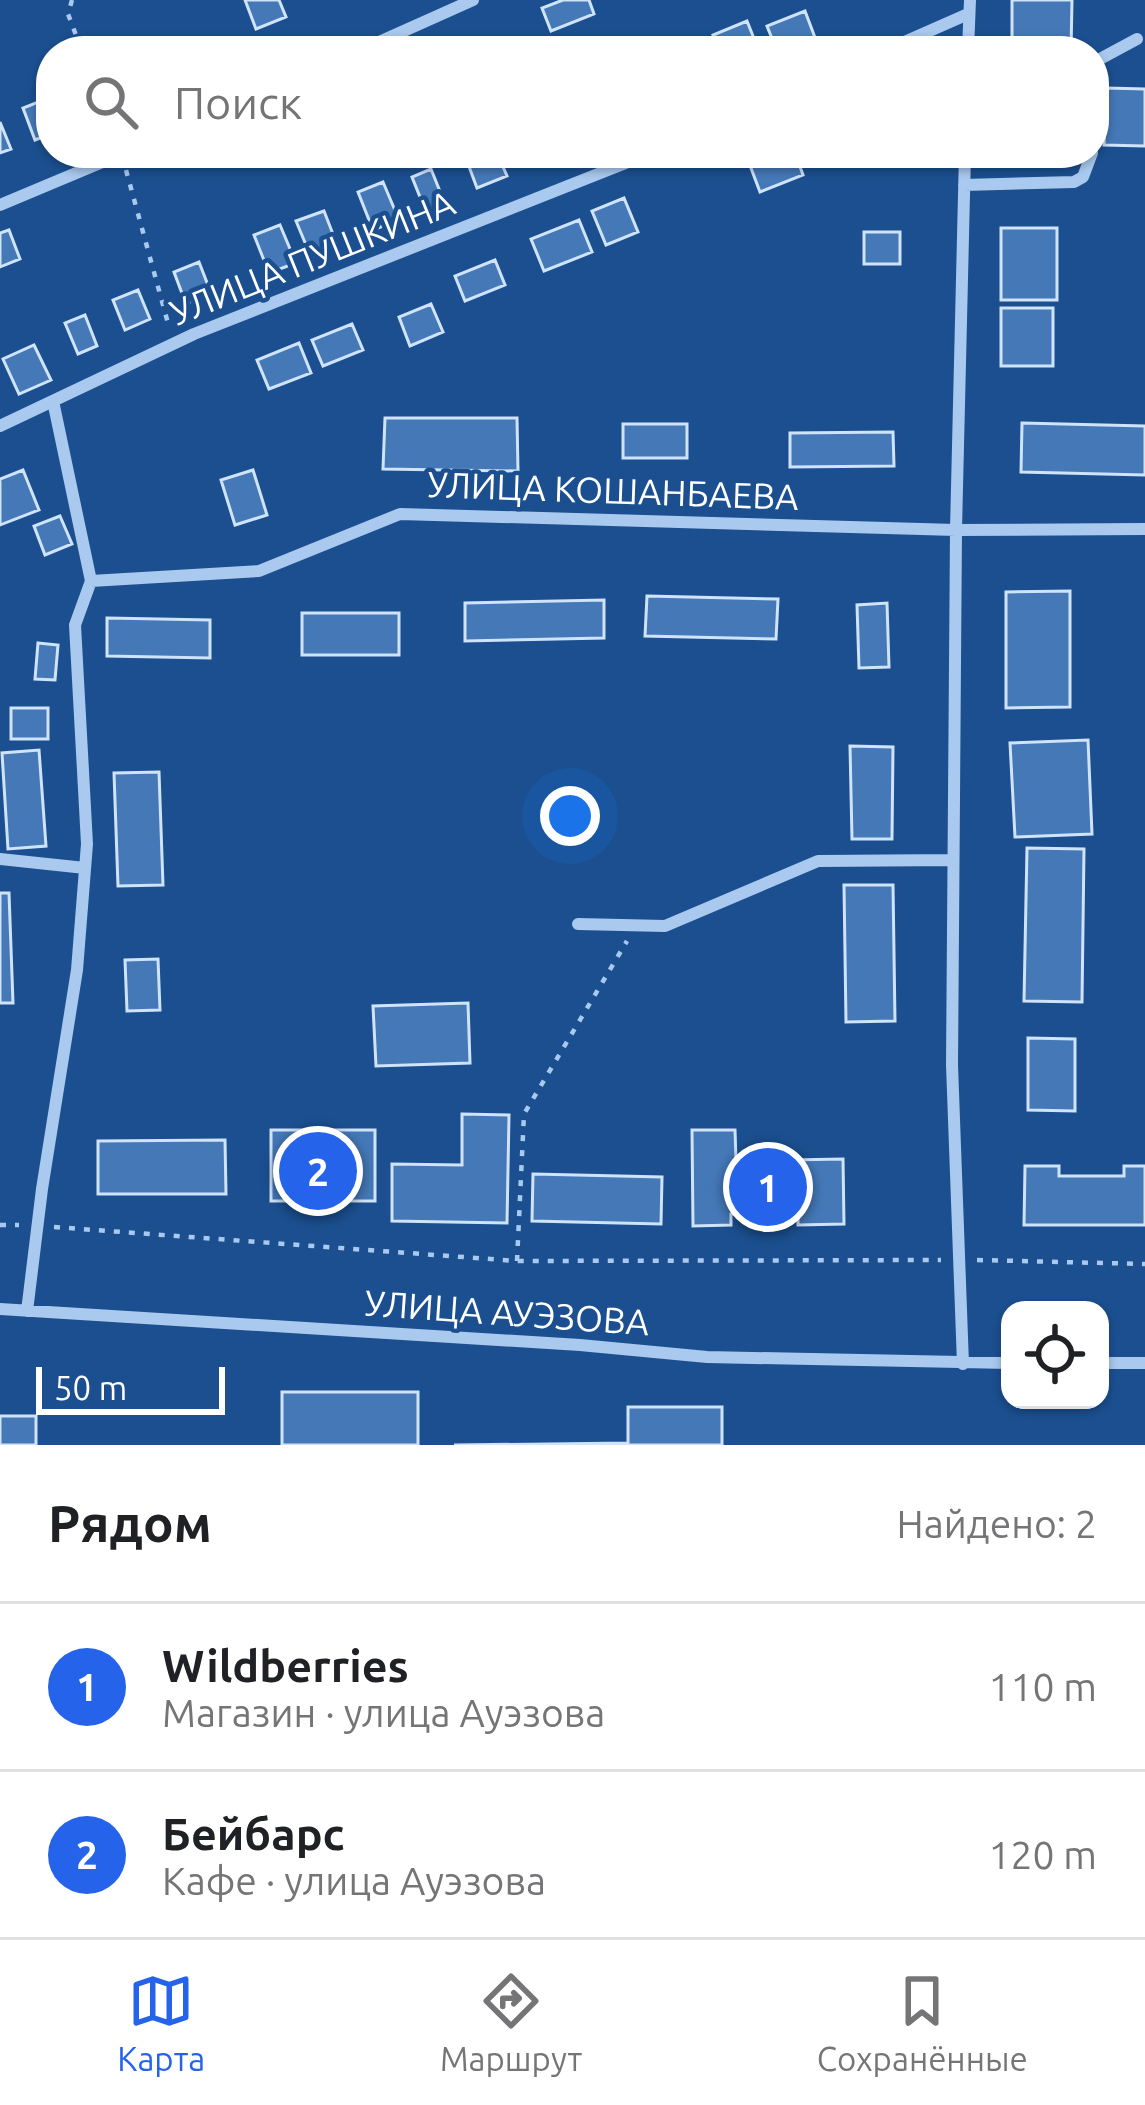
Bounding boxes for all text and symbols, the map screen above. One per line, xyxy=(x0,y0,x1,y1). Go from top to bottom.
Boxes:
search box xyxy=(36,36,1109,168)
icon: search xyxy=(78,69,144,135)
text: Поиск xyxy=(174,77,302,128)
street label: УЛИЦА ПУШКИНА xyxy=(164,181,461,333)
street label: УЛИЦА КОШАНБАЕВА xyxy=(427,463,800,517)
your location xyxy=(540,786,600,846)
pin: 2 xyxy=(279,1126,357,1216)
pin: 1 xyxy=(729,1142,807,1232)
street label: УЛИЦА АУЭЗОВА xyxy=(363,1282,651,1342)
map controls xyxy=(1001,1301,1109,1409)
button: locate xyxy=(1001,1301,1109,1409)
scale bar xyxy=(36,1361,225,1414)
text: 50 m xyxy=(54,1369,127,1406)
text: Рядом xyxy=(48,1494,212,1552)
text: Найдено: 2 xyxy=(897,1502,1097,1545)
text: Wildberries xyxy=(162,1640,409,1691)
text: 1 xyxy=(76,1665,98,1708)
text: 110 m xyxy=(988,1665,1097,1708)
text: Магазин · улица Ауэзова xyxy=(162,1691,605,1734)
text: Бейбарс xyxy=(162,1808,345,1859)
text: 2 xyxy=(76,1833,98,1876)
text: 120 m xyxy=(988,1833,1097,1876)
text: Кафе · улица Ауэзова xyxy=(162,1859,546,1902)
tab: Карта xyxy=(117,1968,205,2077)
tab: Маршрут xyxy=(440,1968,582,2077)
tab: Сохранённые xyxy=(817,1968,1028,2077)

